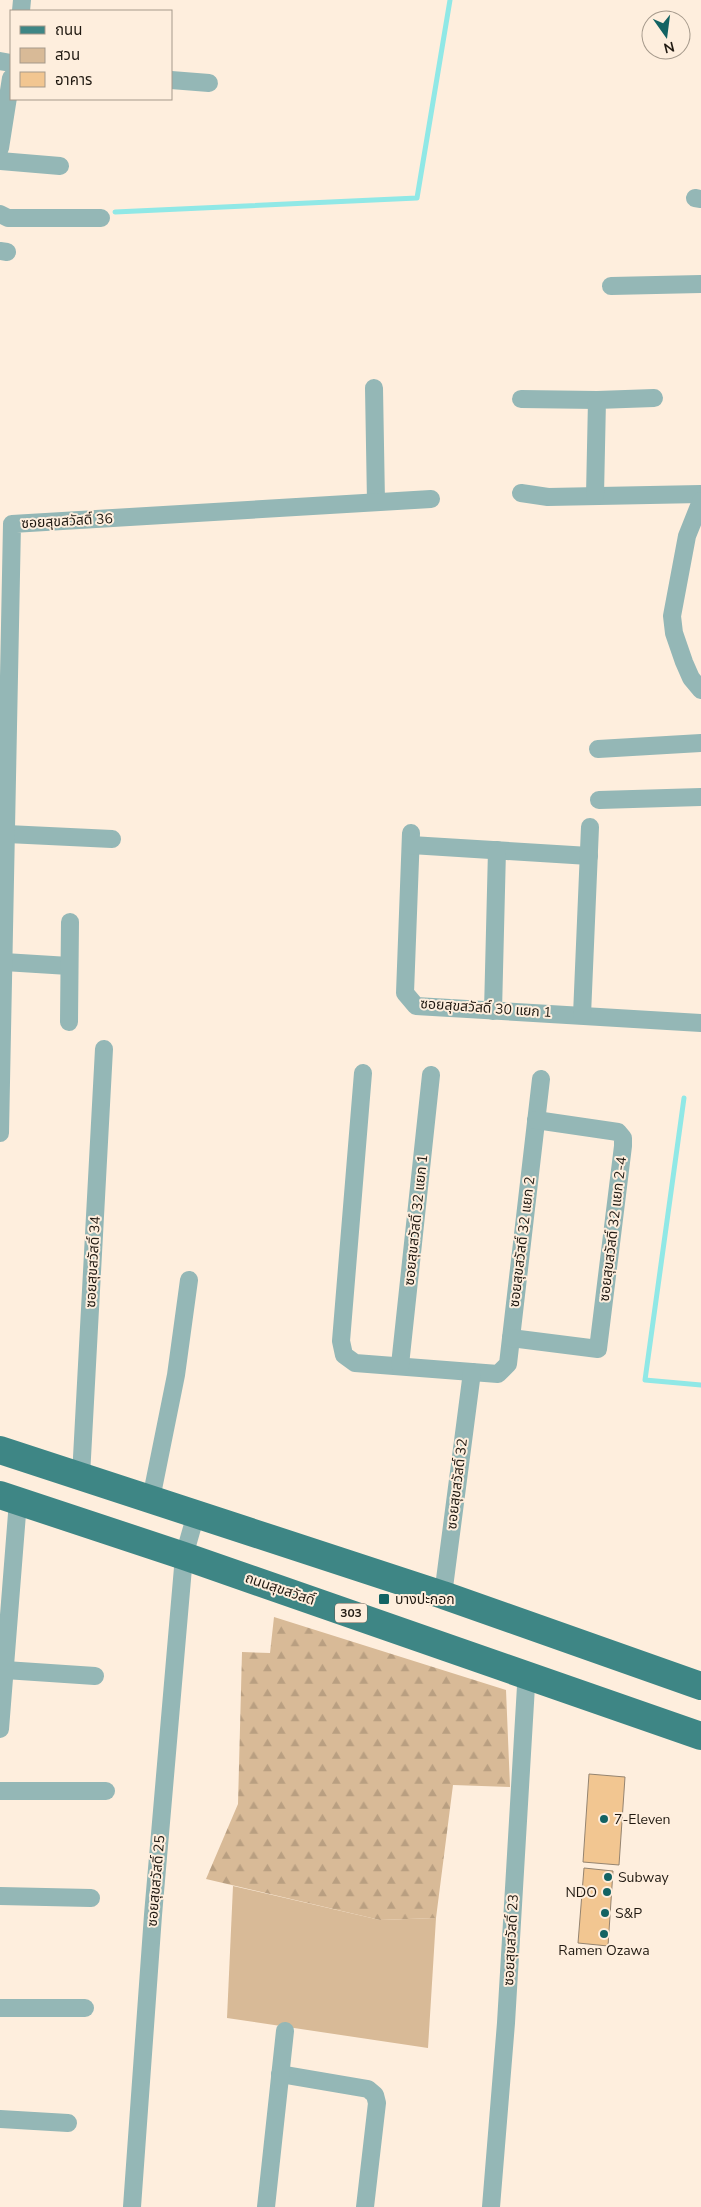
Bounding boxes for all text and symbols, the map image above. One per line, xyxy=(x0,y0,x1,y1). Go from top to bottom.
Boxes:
legend xyxy=(10,10,172,100)
north arrow xyxy=(641,10,691,60)
text: ถนน xyxy=(55,20,82,40)
text: N xyxy=(662,37,676,58)
text: สวน xyxy=(55,45,80,65)
text: อาคาร xyxy=(55,70,92,90)
street label: ซอยสุขสวัสดิ์ 36 xyxy=(21,509,113,533)
street label: ซอยสุขสวัสดิ์ 30 แยก 1 xyxy=(420,994,552,1022)
street label: ซอยสุขสวัสดิ์ 32 แยก 1 xyxy=(400,1154,432,1286)
street label: ซอยสุขสวัสดิ์ 32 แยก 2-4 xyxy=(595,1155,631,1303)
street label: ซอยสุขสวัสดิ์ 32 แยก 2 xyxy=(505,1176,539,1308)
street label: ซอยสุขสวัสดิ์ 34 xyxy=(81,1216,105,1308)
street label: ซอยสุขสวัสดิ์ 32 xyxy=(442,1437,472,1531)
street label: ถนนสุขสวัสดิ์ xyxy=(242,1568,318,1610)
place label: บางปะกอก xyxy=(395,1590,455,1609)
marker: บางปะกอก xyxy=(377,1592,391,1606)
road number: 303 xyxy=(335,1604,367,1622)
place label: 7-Eleven xyxy=(614,1810,670,1829)
marker: 7-Eleven xyxy=(598,1813,610,1825)
street label: ซอยสุขสวัสดิ์ 25 xyxy=(143,1834,169,1928)
place label: Subway xyxy=(618,1868,670,1887)
marker: Subway xyxy=(602,1871,614,1883)
place label: NDO xyxy=(566,1883,597,1902)
marker: NDO xyxy=(601,1886,613,1898)
street label: ซอยสุขสวัสดิ์ 23 xyxy=(499,1894,523,1986)
place label: S&P xyxy=(615,1904,642,1923)
marker: S&P xyxy=(599,1907,611,1919)
marker: Ramen Ozawa xyxy=(598,1928,610,1940)
place label: Ramen Ozawa xyxy=(558,1941,650,1960)

